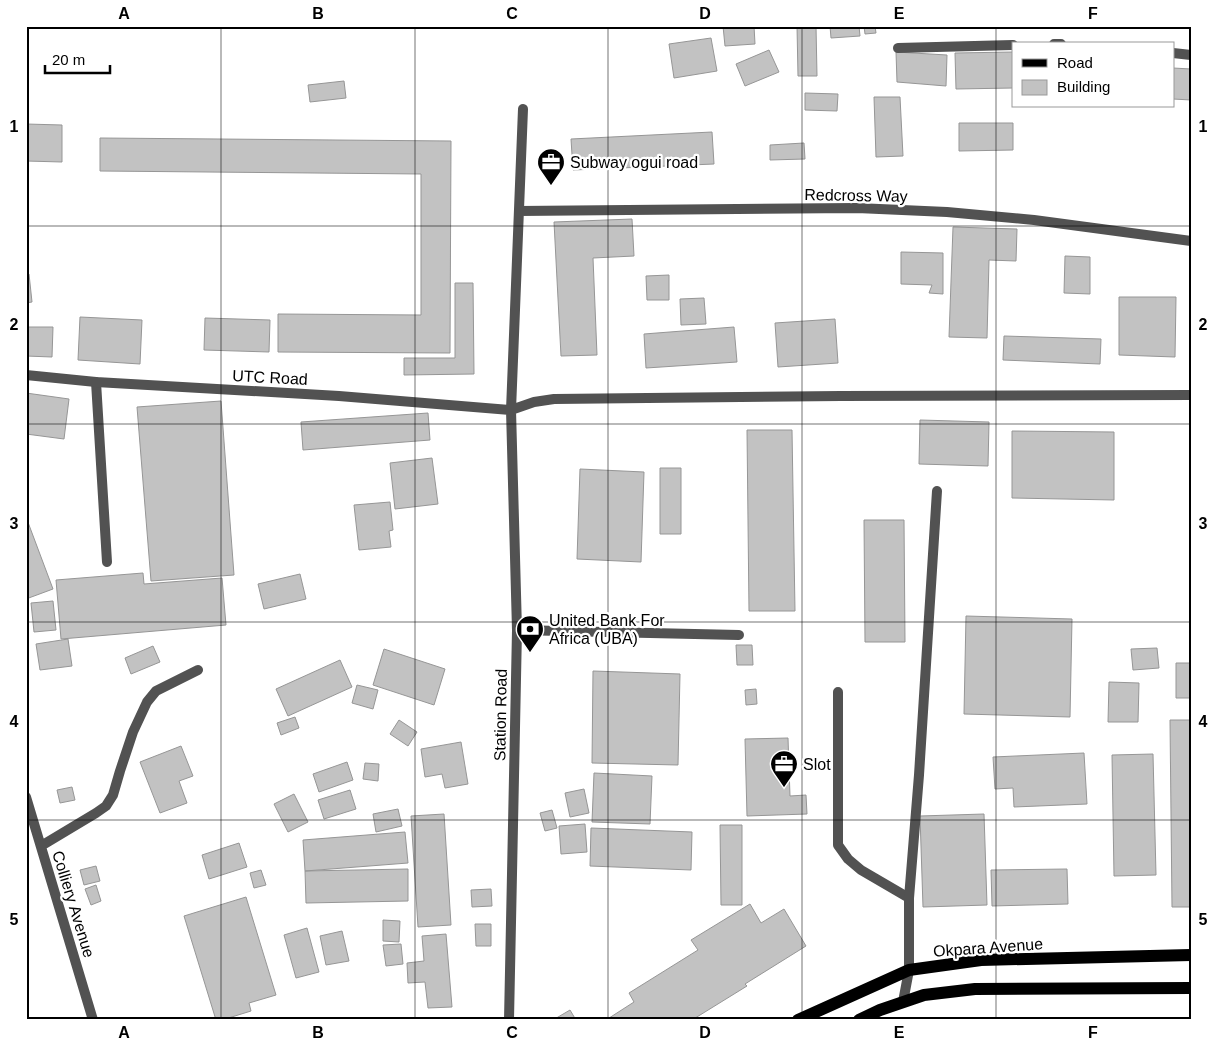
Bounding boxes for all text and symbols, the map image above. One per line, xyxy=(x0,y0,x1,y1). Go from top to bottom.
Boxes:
text: A xyxy=(118,5,130,22)
text: B xyxy=(312,5,324,22)
text: C xyxy=(506,5,518,22)
text: D xyxy=(699,5,711,22)
text: E xyxy=(894,5,905,22)
text: F xyxy=(1088,5,1098,22)
scale bar xyxy=(45,42,110,74)
legend xyxy=(1012,42,1174,108)
text: 20 m xyxy=(52,51,85,68)
text: Road xyxy=(1057,54,1093,71)
text: Building xyxy=(1057,78,1110,95)
text: 1 xyxy=(10,118,19,135)
text: 1 xyxy=(1199,118,1208,135)
office icon: Subway ogui road xyxy=(536,147,566,186)
place label: Subway ogui road xyxy=(570,154,698,171)
street label: Redcross Way xyxy=(804,186,908,205)
text: 2 xyxy=(10,316,19,333)
text: 2 xyxy=(1199,316,1208,333)
street label: UTC Road xyxy=(232,367,308,388)
text: 3 xyxy=(10,515,19,532)
text: 3 xyxy=(1199,515,1208,532)
place label: United Bank For Africa (UBA) xyxy=(549,612,665,647)
bank icon: United Bank For Africa (UBA) xyxy=(515,614,545,653)
street label: Station Road xyxy=(491,669,510,761)
text: 4 xyxy=(10,713,19,730)
text: 4 xyxy=(1199,713,1208,730)
office icon: Slot xyxy=(769,749,799,788)
place label: Slot xyxy=(803,756,831,773)
street label: Colliery Avenue xyxy=(49,849,98,960)
text: 5 xyxy=(10,911,19,928)
text: 5 xyxy=(1199,911,1208,928)
street label: Okpara Avenue xyxy=(933,935,1044,960)
text: A xyxy=(118,1024,130,1041)
text: B xyxy=(312,1024,324,1041)
text: C xyxy=(506,1024,518,1041)
text: D xyxy=(699,1024,711,1041)
text: E xyxy=(894,1024,905,1041)
text: F xyxy=(1088,1024,1098,1041)

